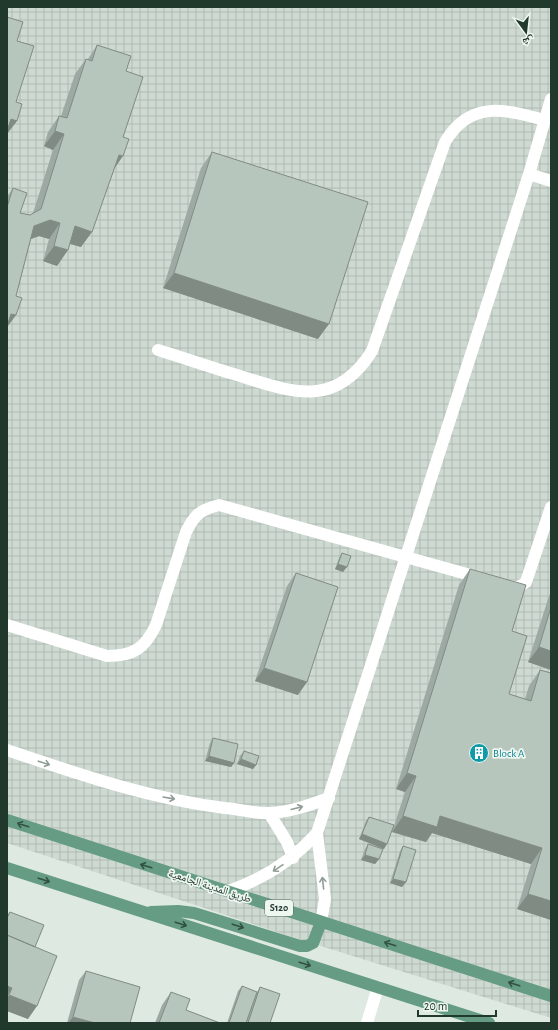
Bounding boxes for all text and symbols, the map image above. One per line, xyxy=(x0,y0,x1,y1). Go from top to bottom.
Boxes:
north arrow xyxy=(506,12,546,52)
text: ش xyxy=(521,32,536,48)
building icon: Block A xyxy=(468,742,490,764)
place label: Block A xyxy=(493,748,525,759)
one-way arrow xyxy=(37,760,50,767)
one-way arrow xyxy=(162,794,175,802)
one-way arrow xyxy=(291,804,304,811)
one-way arrow xyxy=(17,821,29,829)
one-way arrow xyxy=(140,862,153,869)
one-way arrow xyxy=(272,864,283,872)
street label: طريق المدينة الجامعية xyxy=(167,867,253,906)
one-way arrow xyxy=(37,877,50,884)
one-way arrow xyxy=(319,877,327,890)
road number: S120 xyxy=(265,900,293,916)
one-way arrow xyxy=(175,921,188,928)
one-way arrow xyxy=(232,923,245,930)
one-way arrow xyxy=(384,940,397,947)
one-way arrow xyxy=(299,960,311,968)
one-way arrow xyxy=(508,980,521,987)
scale bar xyxy=(418,992,496,1018)
text: 20 m xyxy=(424,1000,447,1012)

